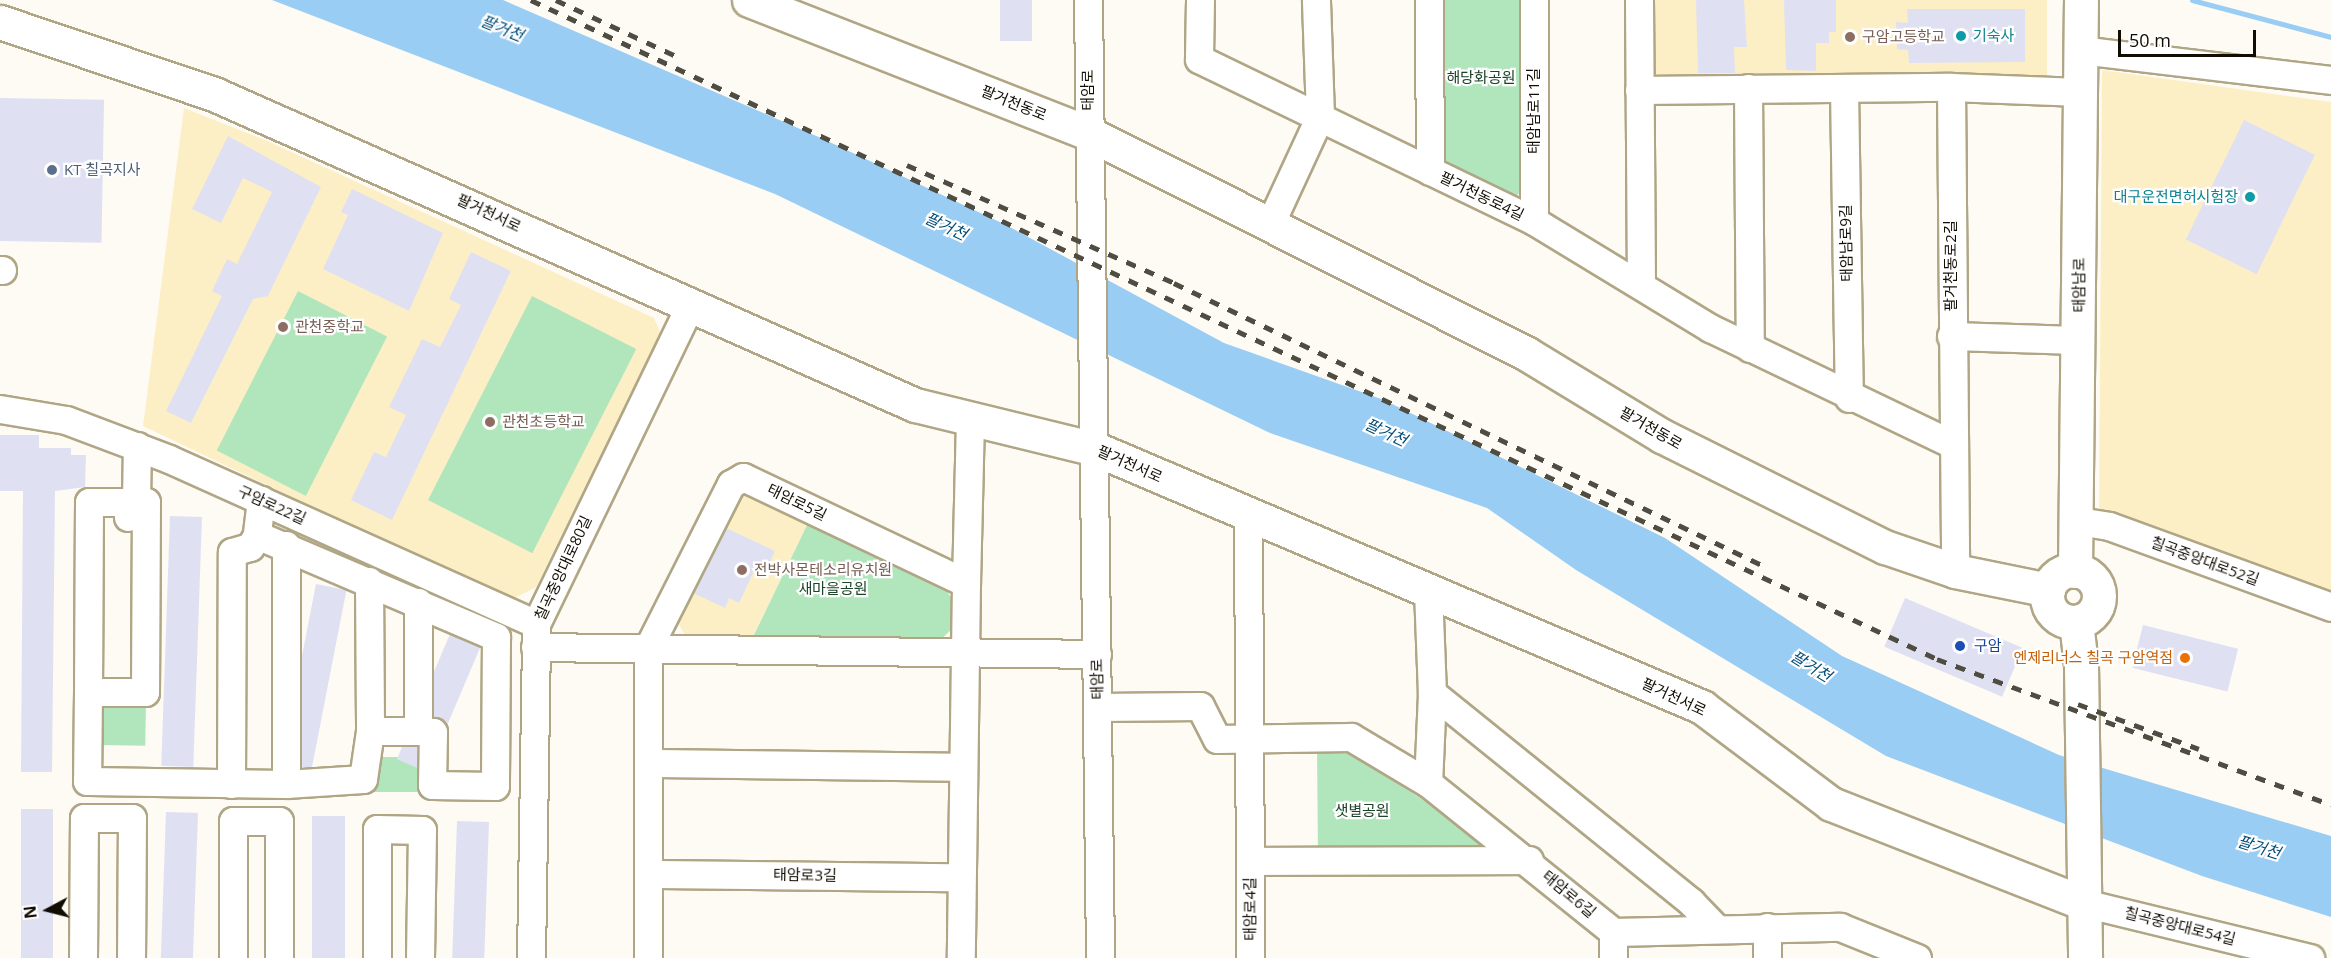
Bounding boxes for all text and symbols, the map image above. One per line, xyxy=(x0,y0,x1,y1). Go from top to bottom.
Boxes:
water label: 팔거천 xyxy=(478,11,526,45)
scale bar xyxy=(2121,18,2259,56)
place label: 기숙사 xyxy=(1973,27,2014,45)
place label: 구암고등학교 xyxy=(1862,28,1945,46)
text: 50 m xyxy=(2129,28,2171,52)
marker: 기숙사 xyxy=(1954,29,1968,43)
marker: 구암고등학교 xyxy=(1843,30,1857,44)
street label: 태암남로11길 xyxy=(1525,68,1543,154)
street label: 태암로 xyxy=(1079,69,1097,111)
park label: 해당화공원 xyxy=(1447,69,1515,87)
street label: 팔거천동로 xyxy=(979,82,1049,124)
place label: KT 칠곡지사 xyxy=(64,161,141,179)
marker: KT 칠곡지사 xyxy=(45,163,59,177)
street label: 팔거천동로4길 xyxy=(1437,168,1527,224)
place label: 대구운전면허시험장 xyxy=(2114,188,2238,206)
street label: 팔거천서로 xyxy=(454,190,524,236)
marker: 대구운전면허시험장 xyxy=(2243,190,2257,204)
street label: 태암남로9길 xyxy=(1836,204,1856,282)
water label: 팔거천 xyxy=(922,208,970,244)
street label: 팔거천동로2길 xyxy=(1942,220,1960,312)
street label: 태암남로 xyxy=(2070,257,2088,313)
place label: 관천중학교 xyxy=(295,318,364,336)
marker: 관천중학교 xyxy=(276,320,290,334)
street label: 팔거천동로 xyxy=(1617,403,1685,453)
place label: 관천초등학교 xyxy=(502,413,585,431)
water label: 팔거천 xyxy=(1362,414,1410,450)
marker: 관천초등학교 xyxy=(483,415,497,429)
street label: 팔거천서로 xyxy=(1095,442,1165,486)
street label: 태암로5길 xyxy=(764,480,830,524)
street label: 구암로22길 xyxy=(235,482,309,528)
street label: 칠곡중앙대로80길 xyxy=(531,513,595,623)
street label: 칠곡중앙대로52길 xyxy=(2148,533,2262,589)
place label: 전박사몬테소리유치원 xyxy=(754,561,892,579)
marker: 전박사몬테소리유치원 xyxy=(735,563,749,577)
park label: 새마을공원 xyxy=(799,580,867,598)
marker: 구암 xyxy=(1951,637,1969,655)
place label: 구암 xyxy=(1974,637,2002,655)
water label: 팔거천 xyxy=(1787,646,1835,686)
place label: 엔제리너스 칠곡 구암역점 xyxy=(2013,649,2173,667)
marker: 엔제리너스 칠곡 구암역점 xyxy=(2178,651,2192,665)
street label: 태암로 xyxy=(1088,658,1106,700)
street label: 팔거천서로 xyxy=(1639,674,1709,720)
park label: 샛별공원 xyxy=(1334,802,1390,820)
water label: 팔거천 xyxy=(2235,831,2283,863)
street label: 태암로3길 xyxy=(773,865,837,885)
street label: 태암로6길 xyxy=(1539,867,1599,921)
street label: 태암로4길 xyxy=(1241,877,1259,941)
north arrow xyxy=(18,880,78,940)
text: N xyxy=(18,904,42,920)
street label: 칠곡중앙대로54길 xyxy=(2123,904,2237,948)

